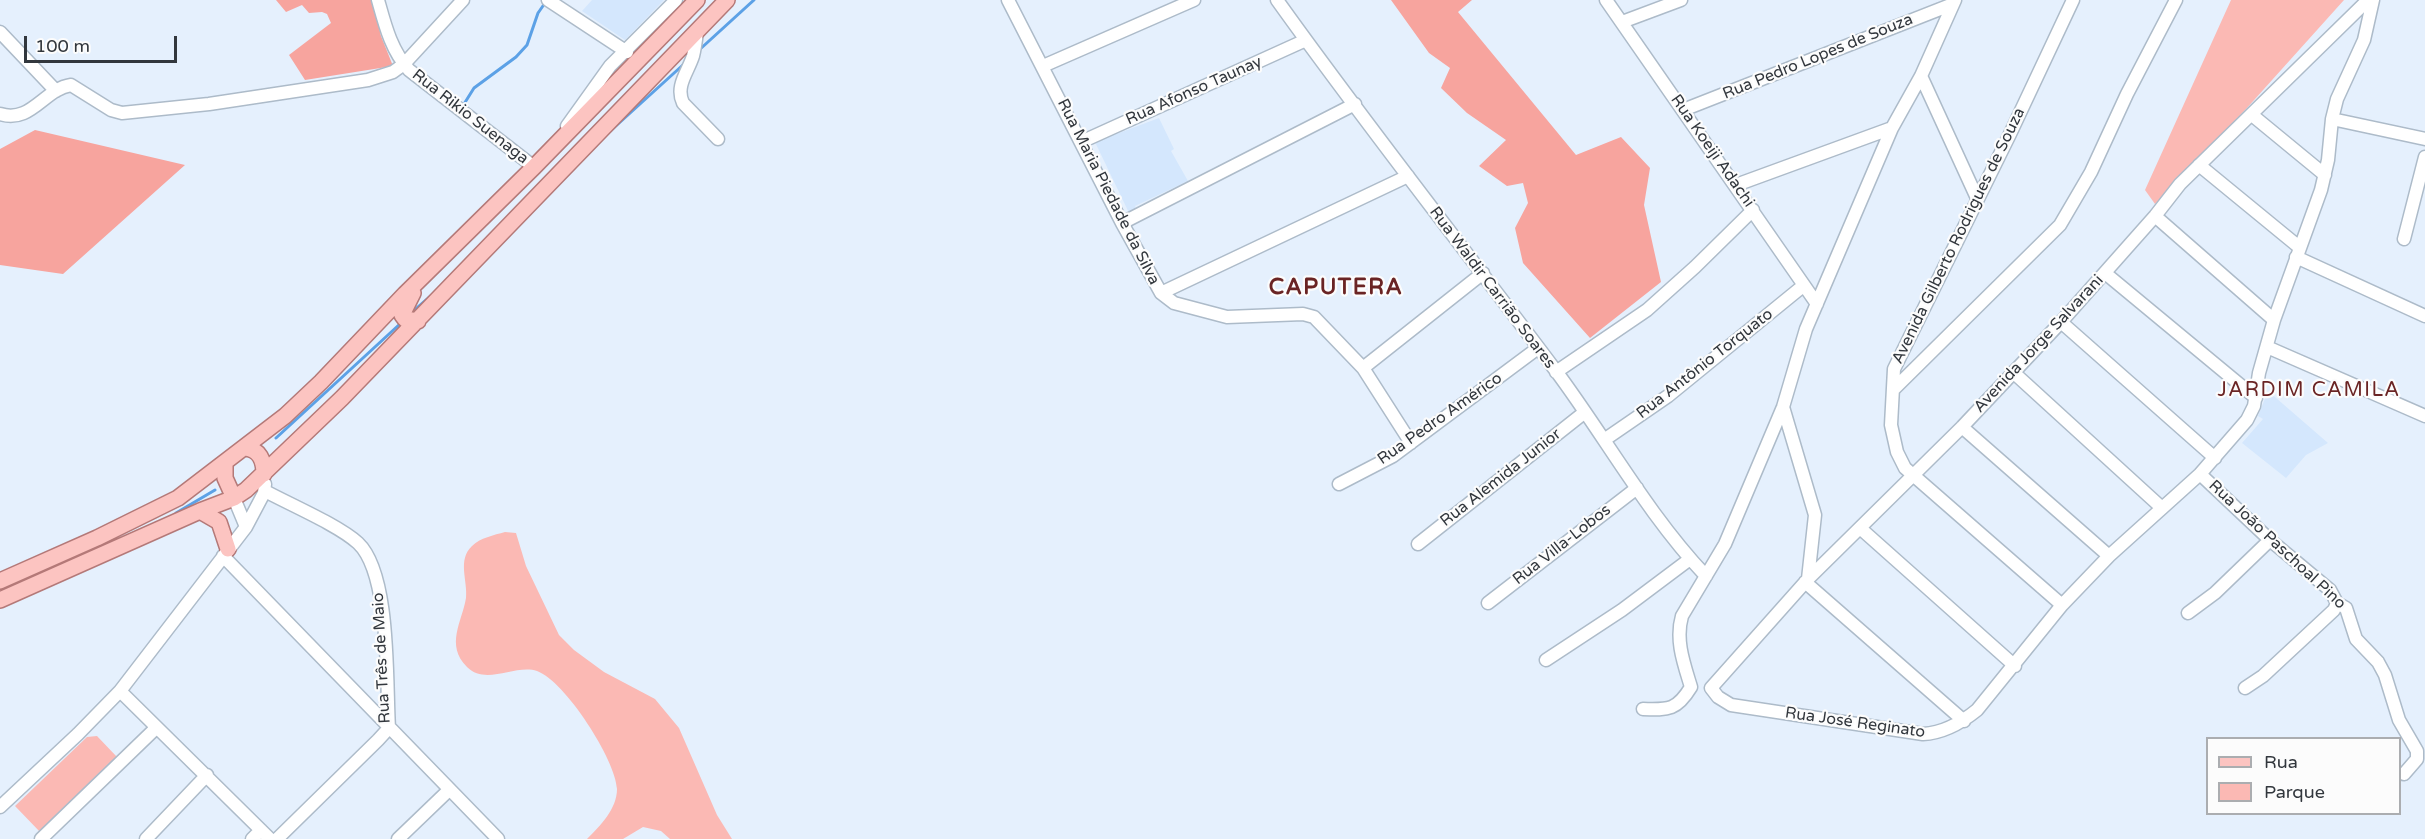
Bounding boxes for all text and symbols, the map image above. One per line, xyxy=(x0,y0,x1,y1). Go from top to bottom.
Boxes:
street label: Rua Pedro Lopes de Souza xyxy=(1720,10,1916,104)
scale bar xyxy=(27,24,180,62)
text: 100 m xyxy=(35,35,90,57)
street label: Rua Afonso Taunay xyxy=(1123,52,1265,130)
street label: Rua Rikio Suenaga xyxy=(408,66,532,168)
street label: Rua Koeiji Adachi xyxy=(1666,91,1758,211)
street label: Rua Maria Piedade da Silva xyxy=(1053,96,1163,288)
street label: Avenida Gilberto Rodrigues de Souza xyxy=(1888,105,2030,367)
street label: Rua Waldir Carrião Soares xyxy=(1425,203,1559,373)
street label: Avenida Jorge Salvarani xyxy=(1970,271,2108,417)
district label: CAPUTERA xyxy=(1269,275,1403,301)
street label: Rua Antônio Torquato xyxy=(1633,305,1777,423)
street label: Rua Pedro Américo xyxy=(1374,369,1506,469)
district label: JARDIM CAMILA xyxy=(2217,379,2401,403)
street label: Rua Alemida Junior xyxy=(1437,425,1565,531)
street label: Rua João Paschoal Pino xyxy=(2204,476,2350,614)
street label: Rua Villa-Lobos xyxy=(1509,501,1615,589)
street label: Rua Três de Maio xyxy=(369,592,395,724)
street label: Rua José Reginato xyxy=(1784,704,1926,742)
legend xyxy=(2206,737,2401,815)
text: Rua xyxy=(2264,751,2298,773)
text: Parque xyxy=(2264,781,2325,803)

